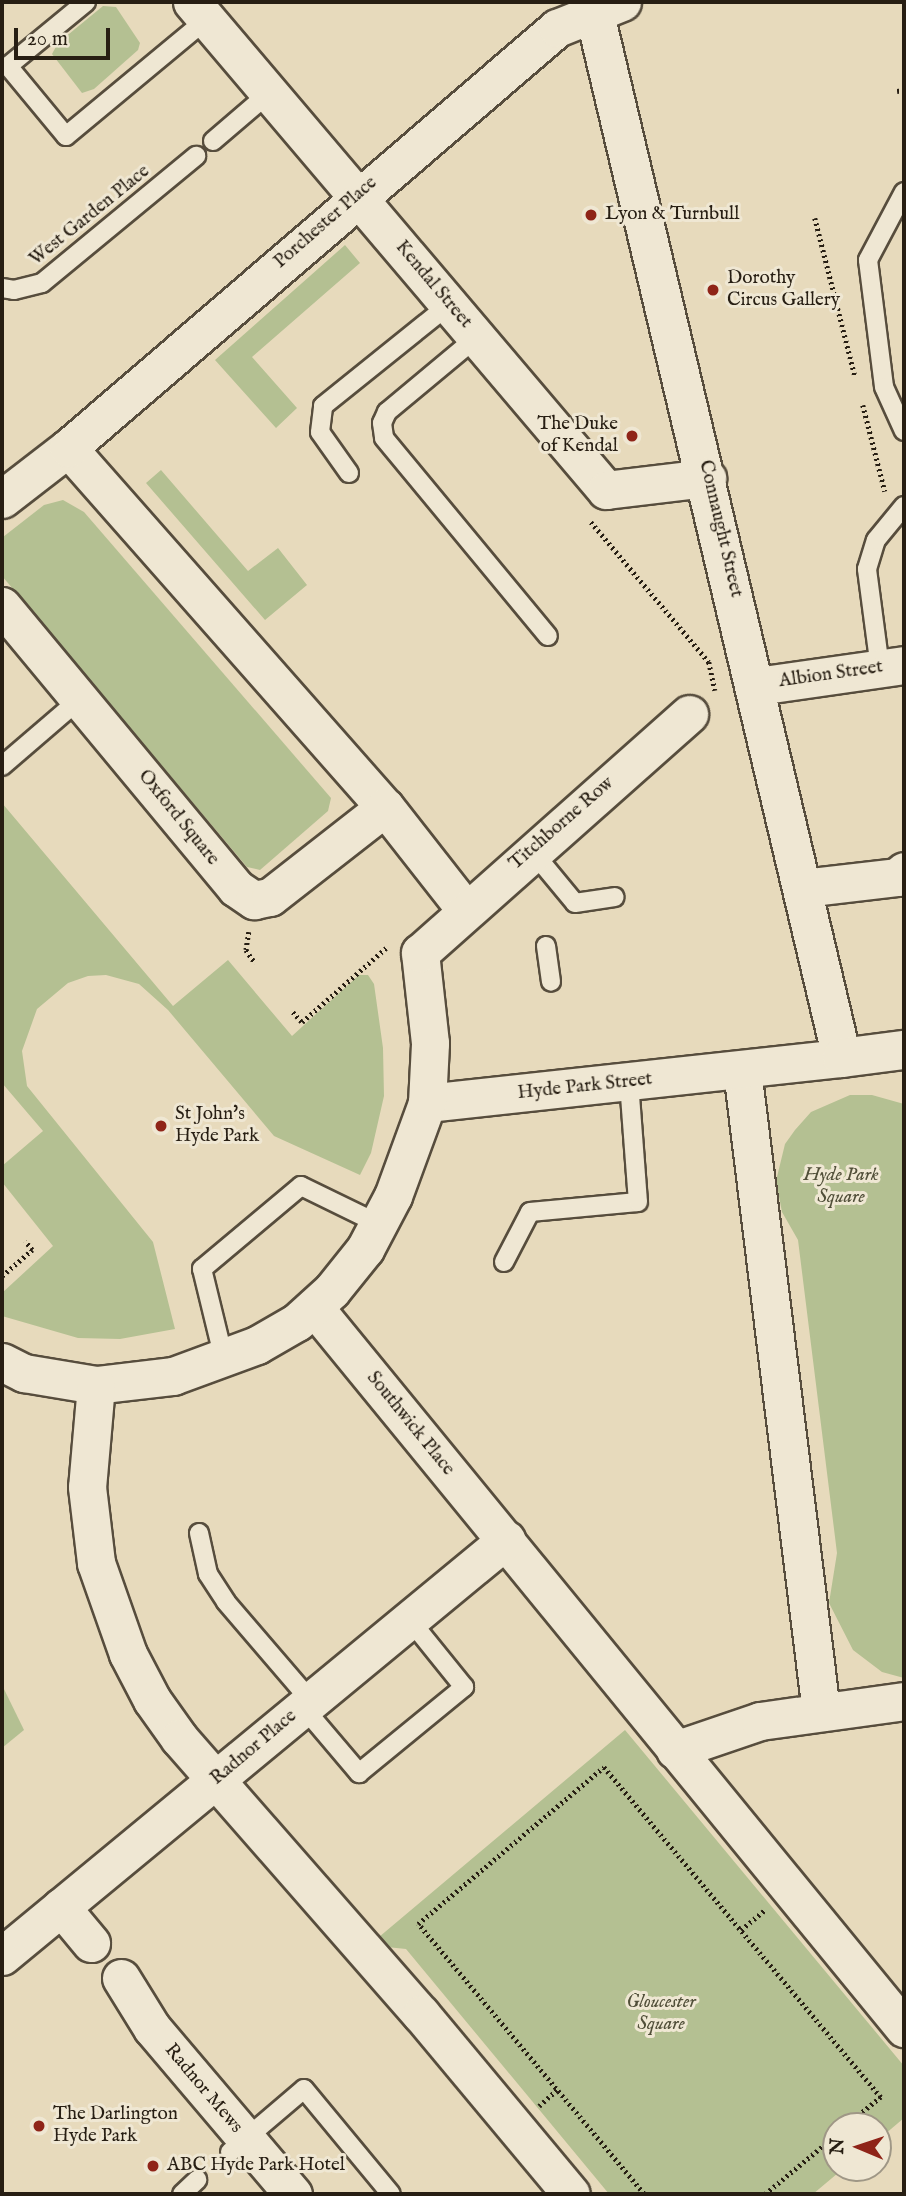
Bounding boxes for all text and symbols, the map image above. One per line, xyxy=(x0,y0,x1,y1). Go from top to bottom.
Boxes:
scale bar xyxy=(18,14,114,58)
text: 20 m xyxy=(27,26,68,53)
street label: West Garden Place xyxy=(25,161,155,271)
street label: Porchester Place xyxy=(270,172,382,274)
place label: Lyon & Turnbull xyxy=(605,204,739,226)
marker: Lyon & Turnbull xyxy=(583,207,599,223)
street label: Kendal Street xyxy=(390,237,476,333)
place label: Dorothy Circus Gallery xyxy=(727,268,840,312)
marker: Dorothy Circus Gallery xyxy=(705,282,721,298)
place label: The Duke of Kendal xyxy=(537,414,618,458)
marker: The Duke of Kendal xyxy=(624,428,640,444)
street label: Connaught Street xyxy=(693,458,747,600)
street label: Albion Street xyxy=(778,656,884,694)
street label: Oxford Square xyxy=(133,766,223,870)
street label: Titchborne Row xyxy=(505,772,619,876)
street label: Hyde Park Street xyxy=(516,1069,654,1105)
place label: St John's Hyde Park xyxy=(175,1104,259,1148)
marker: St John's Hyde Park xyxy=(153,1118,169,1134)
park label: Hyde Park Square xyxy=(803,1165,879,1209)
street label: Southwick Place xyxy=(361,1367,459,1481)
street label: Radnor Place xyxy=(206,1705,302,1791)
park label: Gloucester Square xyxy=(626,1992,696,2036)
street label: Radnor Mews xyxy=(159,2040,247,2138)
place label: The Darlington Hyde Park xyxy=(53,2104,178,2148)
north arrow xyxy=(822,2112,892,2182)
marker: The Darlington Hyde Park xyxy=(31,2118,47,2134)
text: N xyxy=(826,2138,850,2155)
place label: ABC Hyde Park Hotel xyxy=(167,2155,345,2177)
marker: ABC Hyde Park Hotel xyxy=(145,2158,161,2174)

